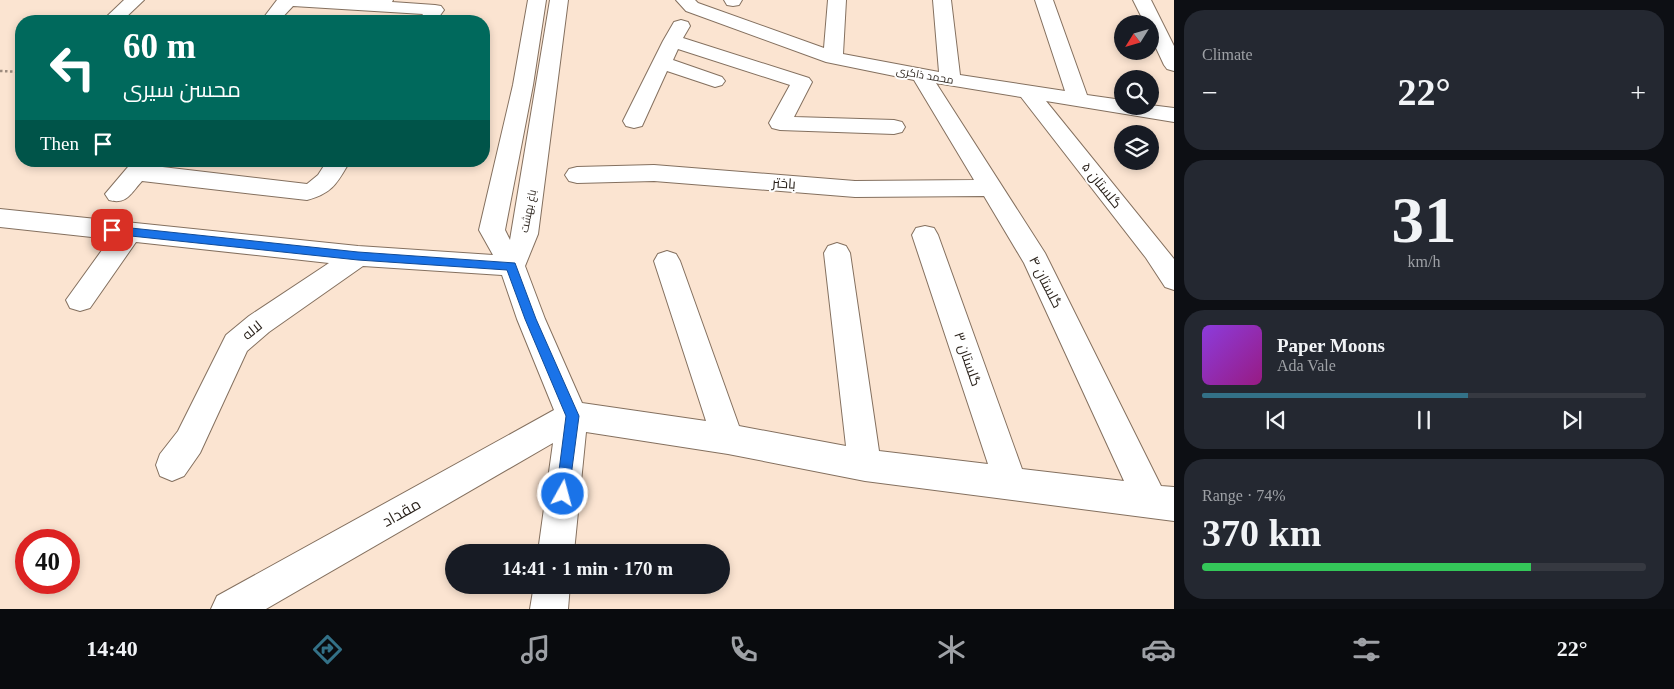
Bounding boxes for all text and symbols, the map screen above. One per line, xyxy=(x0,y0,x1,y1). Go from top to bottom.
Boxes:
north arrow xyxy=(1114,15,1159,60)
map controls xyxy=(1114,15,1159,170)
text: 60 m xyxy=(123,27,196,66)
icon: left xyxy=(40,35,105,100)
text: Climate xyxy=(1202,46,1253,63)
street label: محمد ذاکری xyxy=(895,64,955,87)
button: search xyxy=(1114,70,1159,115)
text: 22° xyxy=(1397,71,1451,113)
text: محسن سیری xyxy=(123,77,241,102)
text: − xyxy=(1202,77,1218,108)
text: + xyxy=(1630,77,1646,108)
button: layers xyxy=(1114,125,1159,170)
icon: arrive xyxy=(89,130,117,158)
text: Then xyxy=(40,133,79,154)
street label: گلستان ۵ xyxy=(1079,159,1125,211)
street label: باختر xyxy=(770,175,796,192)
text: 31 xyxy=(1392,184,1457,256)
street label: باغ بهشت xyxy=(518,188,540,234)
pin xyxy=(91,209,133,251)
icon: arrive xyxy=(98,216,126,244)
text: km/h xyxy=(1408,253,1440,270)
street label: گلستان ۴ xyxy=(1026,254,1065,311)
street label: لاله xyxy=(239,318,265,343)
street label: گلستان ۳ xyxy=(951,330,984,388)
text: Paper Moons xyxy=(1277,335,1385,356)
text: Ada Vale xyxy=(1277,357,1336,374)
icon: previous xyxy=(1262,406,1290,434)
icon: pause xyxy=(1410,406,1438,434)
icon: next xyxy=(1558,406,1586,434)
position arrow xyxy=(536,467,588,519)
text: Range · 74% xyxy=(1202,487,1286,504)
street label: مقداد xyxy=(379,495,423,530)
text: 370 km xyxy=(1202,512,1321,554)
speed limit sign: 40 xyxy=(15,529,80,594)
text: 14:41 · 1 min · 170 m xyxy=(502,558,673,579)
icon: directions xyxy=(310,632,345,667)
icon: music xyxy=(518,632,553,667)
icon: phone xyxy=(726,632,761,667)
icon: climate xyxy=(934,632,969,667)
icon: car xyxy=(1141,632,1176,667)
icon: filters xyxy=(1349,632,1384,667)
text: 14:40 xyxy=(86,636,138,661)
text: 22° xyxy=(1557,636,1588,661)

